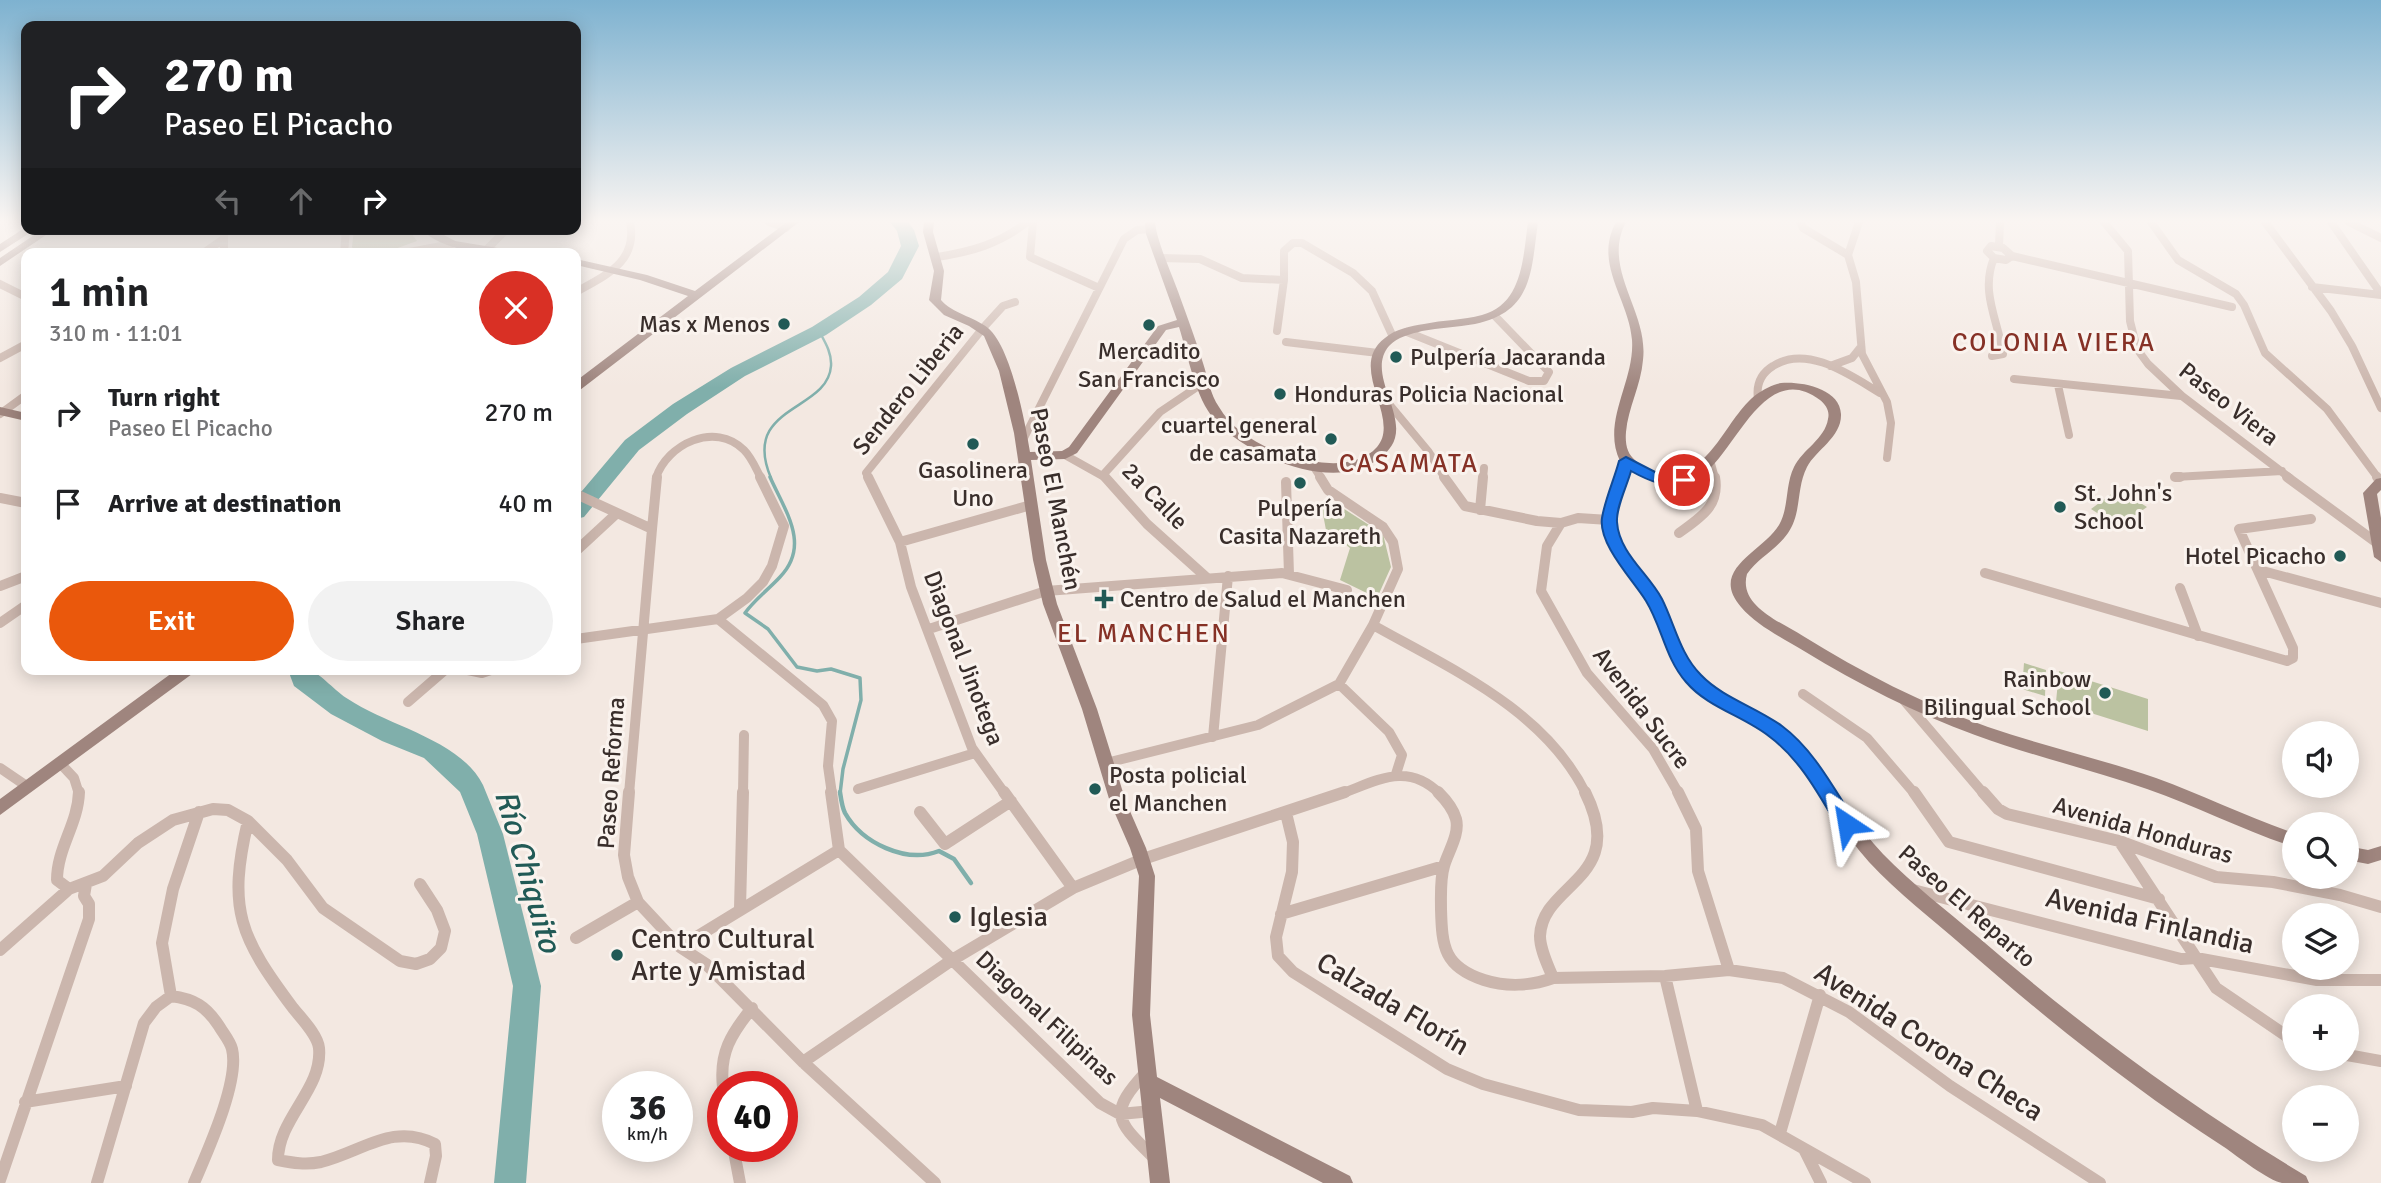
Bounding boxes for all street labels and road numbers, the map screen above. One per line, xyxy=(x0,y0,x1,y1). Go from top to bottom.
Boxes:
street label: Sendero Liberia xyxy=(846,317,970,461)
street label: Paseo Viera xyxy=(2173,356,2285,452)
street label: Paseo El Manchén xyxy=(1024,405,1088,593)
street label: 2a Calle xyxy=(1116,456,1194,536)
street label: Diagonal Jinotega xyxy=(917,566,1011,750)
street label: Avenida Sucre xyxy=(1586,641,1698,775)
street label: Paseo Reforma xyxy=(591,696,631,850)
street label: Avenida Honduras xyxy=(2050,790,2236,870)
street label: Paseo El Reparto xyxy=(1892,838,2042,974)
street label: Avenida Finlandia xyxy=(2042,880,2258,962)
street label: Diagonal Filipinas xyxy=(969,944,1125,1092)
street label: Calzada Florín xyxy=(1310,945,1476,1063)
street label: Avenida Corona Checa xyxy=(1808,955,2050,1129)

